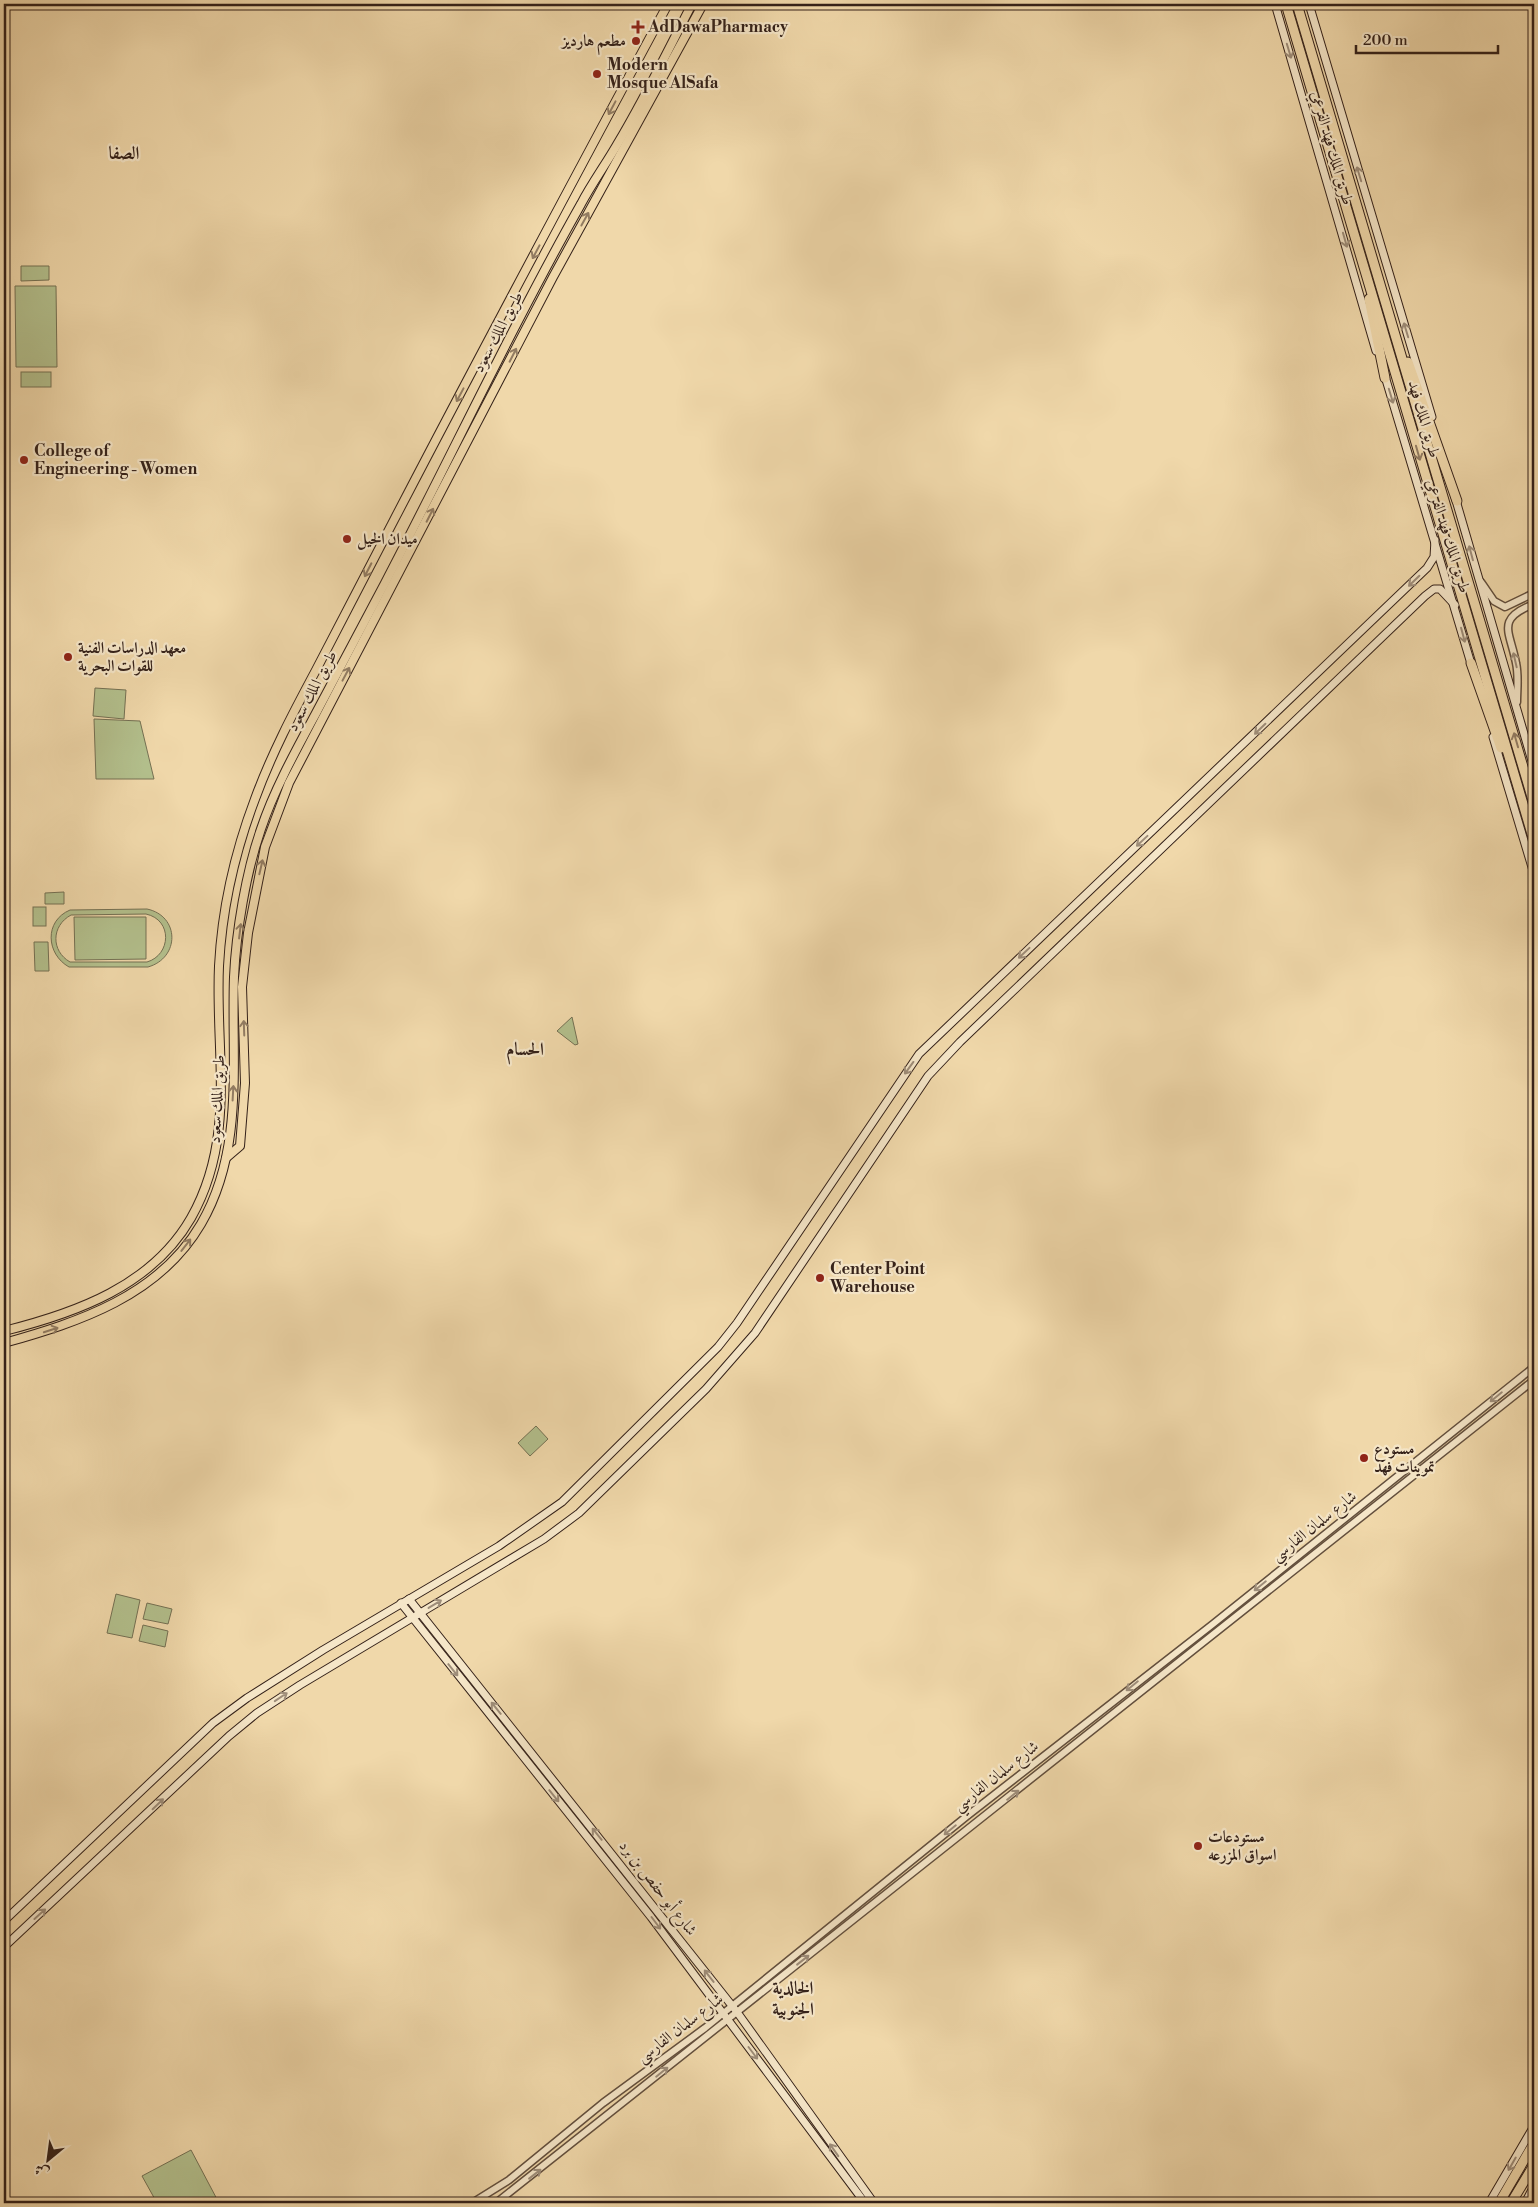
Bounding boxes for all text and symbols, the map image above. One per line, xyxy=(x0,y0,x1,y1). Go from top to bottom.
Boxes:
place label: AdDawaPharmacy xyxy=(647,17,789,37)
marker: AdDawaPharmacy xyxy=(632,21,644,33)
scale bar xyxy=(1356,22,1498,54)
place label: مطعم هارديز xyxy=(560,31,626,55)
text: 200 m xyxy=(1363,31,1408,50)
marker: مطعم هارديز xyxy=(630,35,642,47)
one-way arrow xyxy=(1285,42,1295,58)
place label: Modern Mosque AlSafa xyxy=(607,55,719,93)
marker: Modern Mosque AlSafa xyxy=(591,68,603,80)
street label: طريق الملك فهد الفرعي xyxy=(1304,89,1358,208)
one-way arrow xyxy=(607,101,617,116)
district label: الصفا xyxy=(109,142,140,165)
one-way arrow xyxy=(1354,167,1364,183)
one-way arrow xyxy=(581,213,591,227)
one-way arrow xyxy=(1340,232,1350,248)
one-way arrow xyxy=(531,244,540,259)
street label: طريق الملك سعود xyxy=(468,288,528,376)
one-way arrow xyxy=(1400,323,1410,339)
one-way arrow xyxy=(508,348,518,363)
street label: طريق الملك فهد xyxy=(1403,378,1445,460)
one-way arrow xyxy=(1386,387,1396,403)
one-way arrow xyxy=(455,388,465,403)
place label: College of Engineering - Women xyxy=(34,441,197,479)
one-way arrow xyxy=(1414,445,1424,461)
marker: College of Engineering - Women xyxy=(18,454,30,466)
street label: طريق الملك فهد الفرعي xyxy=(1419,477,1475,596)
one-way arrow xyxy=(426,508,435,523)
place label: ميدان الخيل xyxy=(357,529,418,550)
marker: ميدان الخيل xyxy=(341,533,353,545)
one-way arrow xyxy=(1466,546,1475,562)
one-way arrow xyxy=(363,562,372,577)
one-way arrow xyxy=(1407,575,1420,587)
one-way arrow xyxy=(1459,627,1468,643)
place label: معهد الدراسات الفنية للقوات البحرية xyxy=(78,638,186,676)
street label: طريق الملك سعود xyxy=(282,647,342,735)
marker: معهد الدراسات الفنية للقوات البحرية xyxy=(62,651,74,663)
one-way arrow xyxy=(1510,653,1519,669)
one-way arrow xyxy=(341,667,351,682)
one-way arrow xyxy=(1254,723,1266,735)
one-way arrow xyxy=(1510,733,1520,749)
one-way arrow xyxy=(1136,835,1148,847)
one-way arrow xyxy=(257,860,266,876)
one-way arrow xyxy=(235,923,245,939)
one-way arrow xyxy=(1018,946,1030,958)
one-way arrow xyxy=(239,1020,249,1036)
district label: الحسام xyxy=(506,1038,544,1065)
street label: طريق الملك سعود xyxy=(205,1054,229,1144)
one-way arrow xyxy=(904,1060,914,1074)
one-way arrow xyxy=(228,1085,237,1101)
one-way arrow xyxy=(180,1239,191,1252)
place label: Center Point Warehouse xyxy=(829,1259,925,1297)
marker: Center Point Warehouse xyxy=(814,1272,826,1284)
one-way arrow xyxy=(42,1324,58,1334)
one-way arrow xyxy=(1490,1392,1503,1403)
place label: مستودع تموينات فهد xyxy=(1374,1439,1435,1477)
marker: مستودع تموينات فهد xyxy=(1358,1452,1370,1464)
street label: شارع سلمان الفارسي xyxy=(1267,1486,1364,1570)
one-way arrow xyxy=(1254,1581,1267,1592)
one-way arrow xyxy=(427,1599,441,1609)
one-way arrow xyxy=(447,1663,458,1676)
one-way arrow xyxy=(1126,1681,1139,1692)
one-way arrow xyxy=(274,1692,288,1703)
one-way arrow xyxy=(490,1701,501,1714)
street label: شارع سلمان الفارسي xyxy=(949,1736,1046,1820)
one-way arrow xyxy=(549,1789,560,1802)
one-way arrow xyxy=(1006,1790,1020,1800)
one-way arrow xyxy=(152,1798,164,1810)
one-way arrow xyxy=(943,1825,956,1836)
place label: مستودعات اسواق المزرعه xyxy=(1208,1827,1276,1865)
one-way arrow xyxy=(592,1828,603,1841)
street label: شارع أبو حفص بن برد xyxy=(612,1835,703,1941)
marker: مستودعات اسواق المزرعه xyxy=(1192,1840,1204,1852)
one-way arrow xyxy=(33,1909,46,1920)
one-way arrow xyxy=(651,1916,661,1930)
one-way arrow xyxy=(796,1955,809,1966)
one-way arrow xyxy=(703,1969,714,1982)
district label: الخالدية الجنوبية xyxy=(772,1977,814,2021)
street label: شارع سلمان الفارسي xyxy=(633,1989,730,2071)
one-way arrow xyxy=(748,2046,758,2060)
one-way arrow xyxy=(655,2067,668,2078)
north arrow xyxy=(22,2134,72,2184)
one-way arrow xyxy=(829,2143,839,2157)
one-way arrow xyxy=(1506,2157,1516,2171)
text: ش xyxy=(32,2159,53,2182)
one-way arrow xyxy=(528,2169,542,2179)

